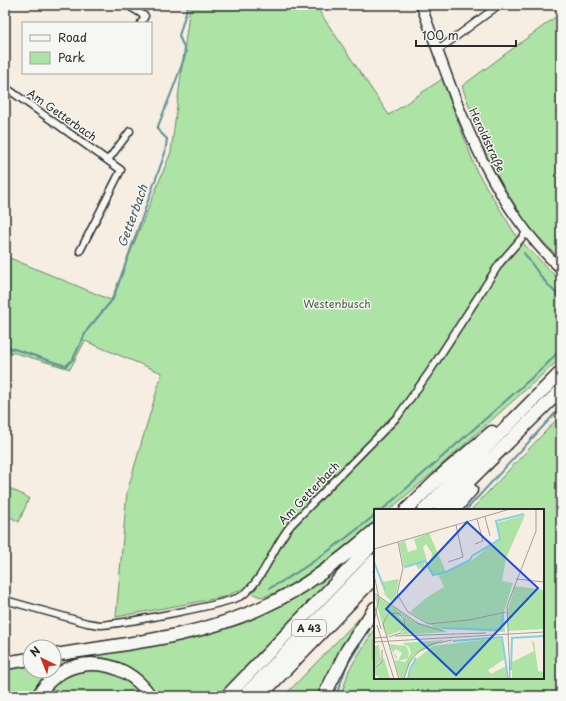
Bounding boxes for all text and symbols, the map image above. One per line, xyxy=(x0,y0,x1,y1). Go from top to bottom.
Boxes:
legend xyxy=(22,22,152,74)
scale bar xyxy=(416,22,516,48)
text: 100 m xyxy=(422,26,459,44)
text: Road xyxy=(58,28,87,46)
text: Park xyxy=(58,48,85,66)
street label: Am Getterbach xyxy=(24,84,101,145)
street label: Heroldstraße xyxy=(465,105,510,175)
water label: Getterbach xyxy=(112,181,152,249)
park label: Westenbusch xyxy=(303,295,371,312)
street label: Am Getterbach xyxy=(274,457,343,528)
inset map xyxy=(374,509,544,679)
road number: A 43 xyxy=(292,620,326,636)
north arrow xyxy=(22,639,62,679)
text: N xyxy=(26,642,44,661)

